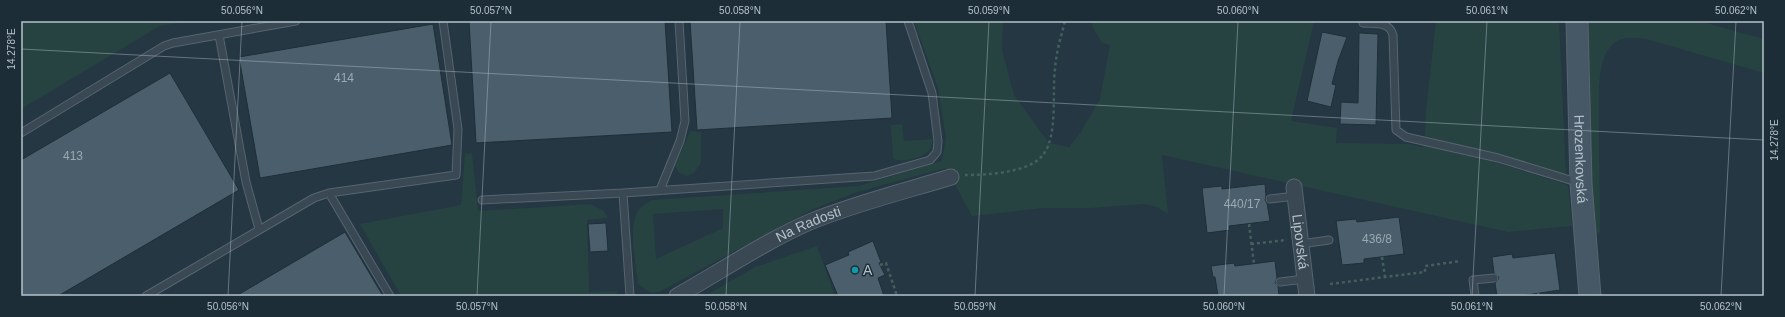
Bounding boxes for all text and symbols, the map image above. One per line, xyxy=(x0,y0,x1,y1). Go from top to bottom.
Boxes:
text: 50.056°N xyxy=(221,5,263,16)
text: 50.057°N xyxy=(470,5,512,16)
text: 50.058°N xyxy=(719,5,761,16)
text: 50.059°N xyxy=(968,5,1010,16)
text: 50.060°N xyxy=(1217,5,1259,16)
text: 50.061°N xyxy=(1466,5,1508,16)
text: 50.062°N xyxy=(1715,5,1757,16)
text: 14.278°E xyxy=(6,28,17,70)
house number: 414 xyxy=(334,71,354,85)
street label: Hrozenkovská xyxy=(1571,114,1591,204)
text: 14.278°E xyxy=(1769,119,1780,161)
house number: 413 xyxy=(63,149,83,163)
house number: 440/17 xyxy=(1224,197,1261,211)
street label: Na Radosti xyxy=(773,203,843,245)
street label: Lipovská xyxy=(1289,213,1312,270)
house number: 436/8 xyxy=(1362,232,1392,246)
place label: A xyxy=(863,262,873,278)
marker: A xyxy=(850,265,860,275)
text: 50.056°N xyxy=(207,301,249,312)
text: 50.057°N xyxy=(456,301,498,312)
text: 50.058°N xyxy=(705,301,747,312)
text: 50.059°N xyxy=(954,301,996,312)
text: 50.060°N xyxy=(1203,301,1245,312)
text: 50.061°N xyxy=(1451,301,1493,312)
text: 50.062°N xyxy=(1700,301,1742,312)

